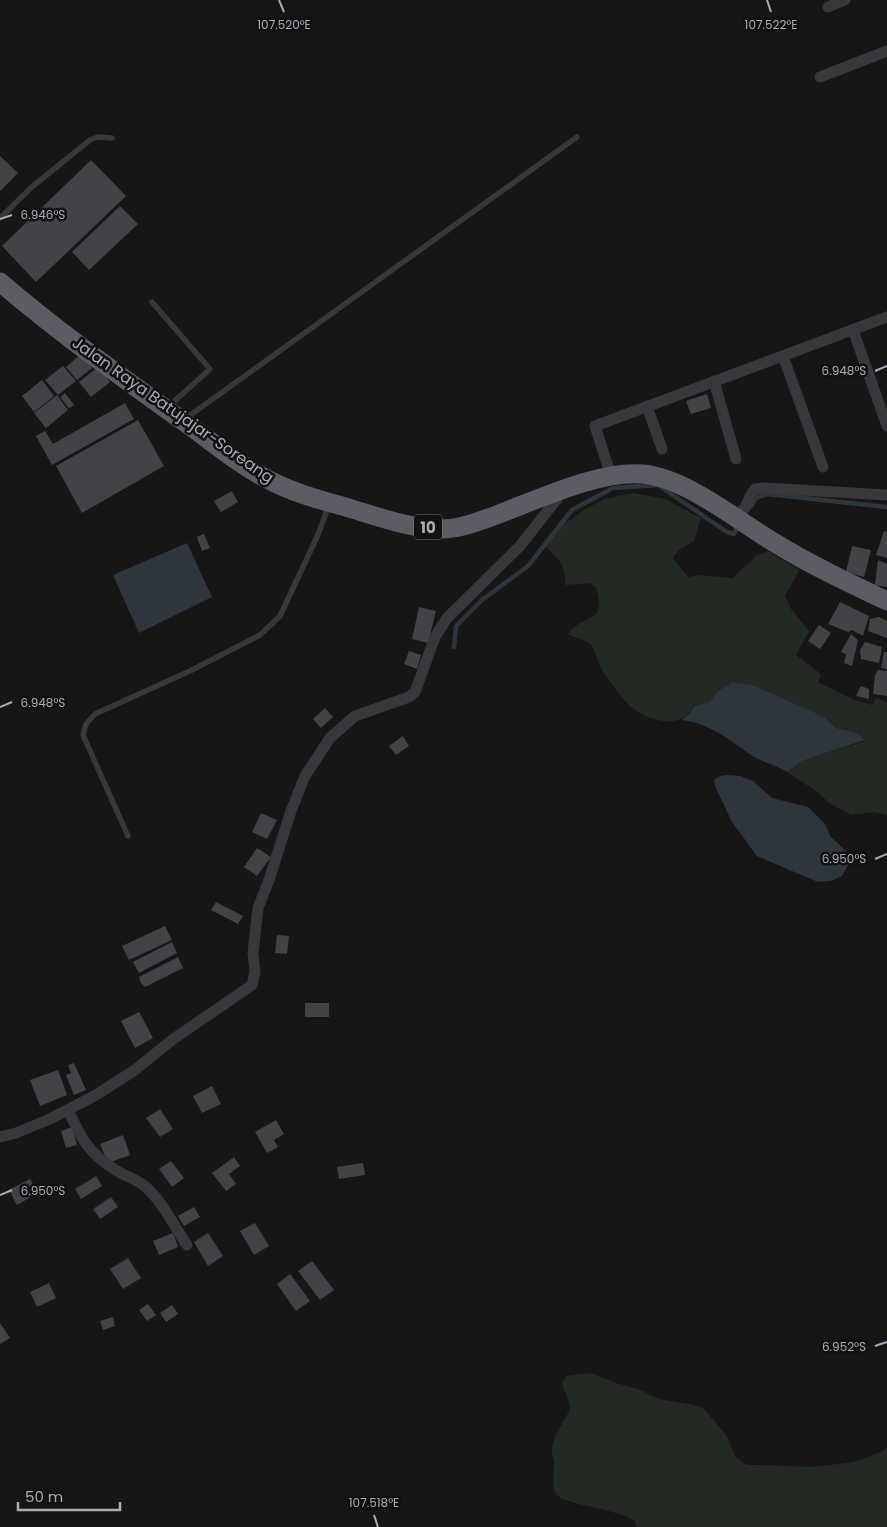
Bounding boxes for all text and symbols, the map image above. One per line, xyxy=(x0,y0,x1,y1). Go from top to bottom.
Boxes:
text: 107.520°E xyxy=(257,16,311,33)
text: 107.522°E xyxy=(745,16,797,33)
text: 6.946°S xyxy=(21,206,65,223)
street label: Jalan Raya Batujajar-Soreang xyxy=(67,331,279,489)
text: 6.948°S xyxy=(822,362,866,379)
road number: 10 xyxy=(414,514,442,540)
text: 6.948°S xyxy=(21,694,65,711)
text: 6.950°S xyxy=(822,850,866,867)
text: 6.950°S xyxy=(21,1182,65,1199)
text: 6.952°S xyxy=(822,1338,866,1355)
scale bar xyxy=(18,1480,120,1512)
text: 50 m xyxy=(25,1486,63,1507)
text: 107.518°E xyxy=(349,1494,399,1511)

